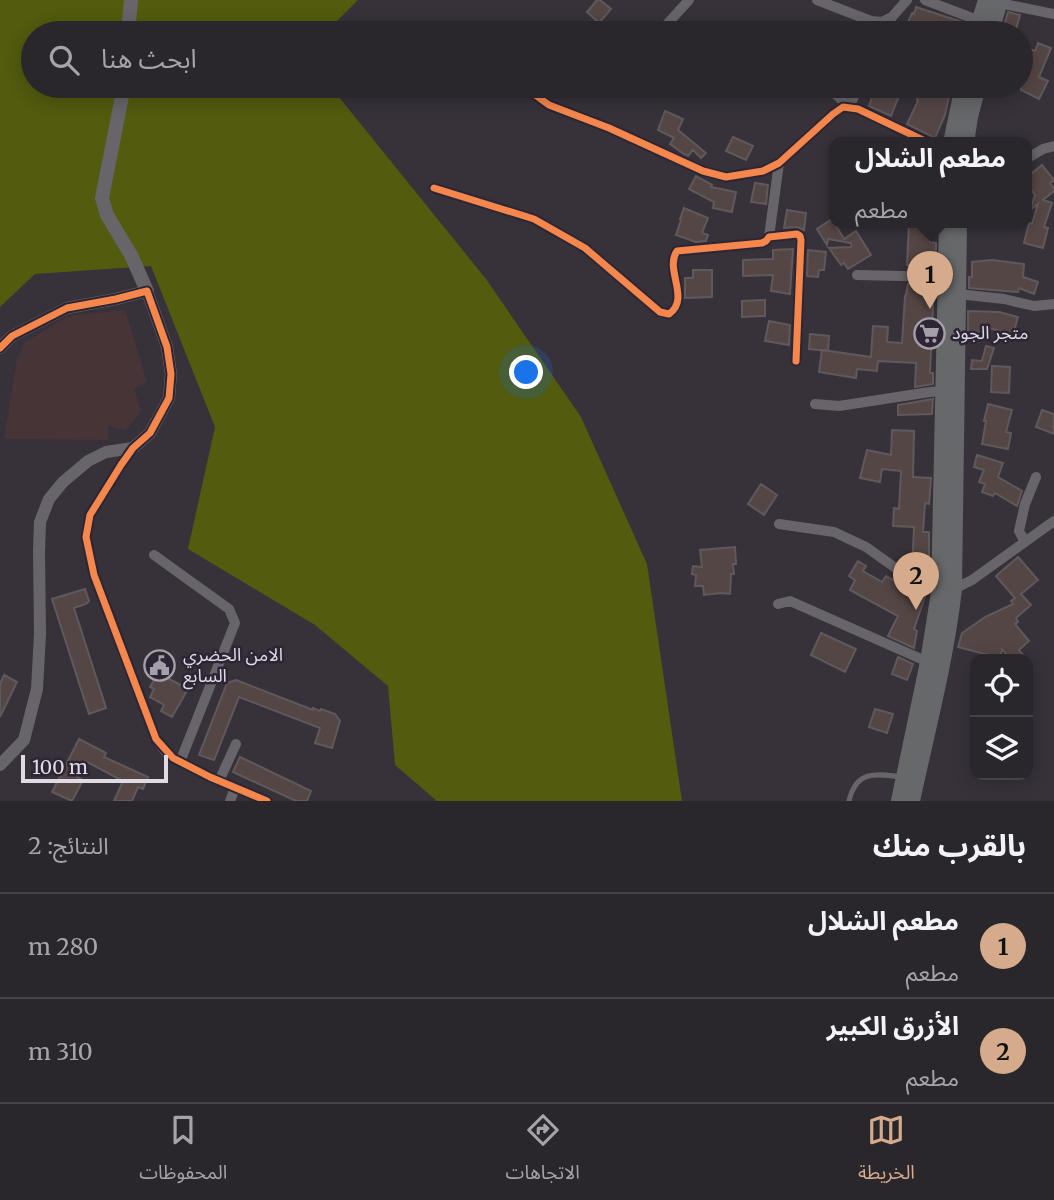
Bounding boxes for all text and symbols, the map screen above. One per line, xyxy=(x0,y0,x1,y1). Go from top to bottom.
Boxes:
search box xyxy=(21,21,1033,98)
icon: search xyxy=(45,41,83,79)
text: ابحث هنا xyxy=(101,42,197,75)
popup xyxy=(829,137,1032,228)
text: مطعم الشلال xyxy=(855,141,1006,174)
text: مطعم xyxy=(855,195,908,224)
pin: 1 xyxy=(907,251,953,309)
supermarket icon: متجر الجود xyxy=(912,316,946,350)
place label: متجر الجود xyxy=(952,321,1029,344)
your location xyxy=(509,355,543,389)
pin: 2 xyxy=(893,552,939,610)
place label: الامن الحضري السابع xyxy=(183,643,283,690)
public building icon: الامن الحضري السابع xyxy=(143,648,177,682)
map controls xyxy=(970,654,1033,780)
button: locate xyxy=(970,654,1033,717)
button: layers xyxy=(970,717,1033,780)
scale bar xyxy=(21,752,168,784)
text: 100 m xyxy=(32,755,88,779)
text: بالقرب منك xyxy=(873,826,1026,864)
text: النتائج: 2 xyxy=(28,831,109,860)
text: مطعم الشلال xyxy=(808,904,959,937)
text: 280 m xyxy=(28,932,98,961)
text: 1 xyxy=(998,932,1008,961)
text: مطعم xyxy=(906,958,959,987)
text: الأزرق الكبير xyxy=(827,1009,959,1042)
text: 310 m xyxy=(28,1037,93,1066)
text: 2 xyxy=(996,1037,1010,1066)
text: مطعم xyxy=(906,1063,959,1092)
tab: المحفوظات xyxy=(139,1111,227,1193)
tab: الاتجاهات xyxy=(506,1111,580,1193)
tab: الخريطة xyxy=(858,1111,915,1193)

